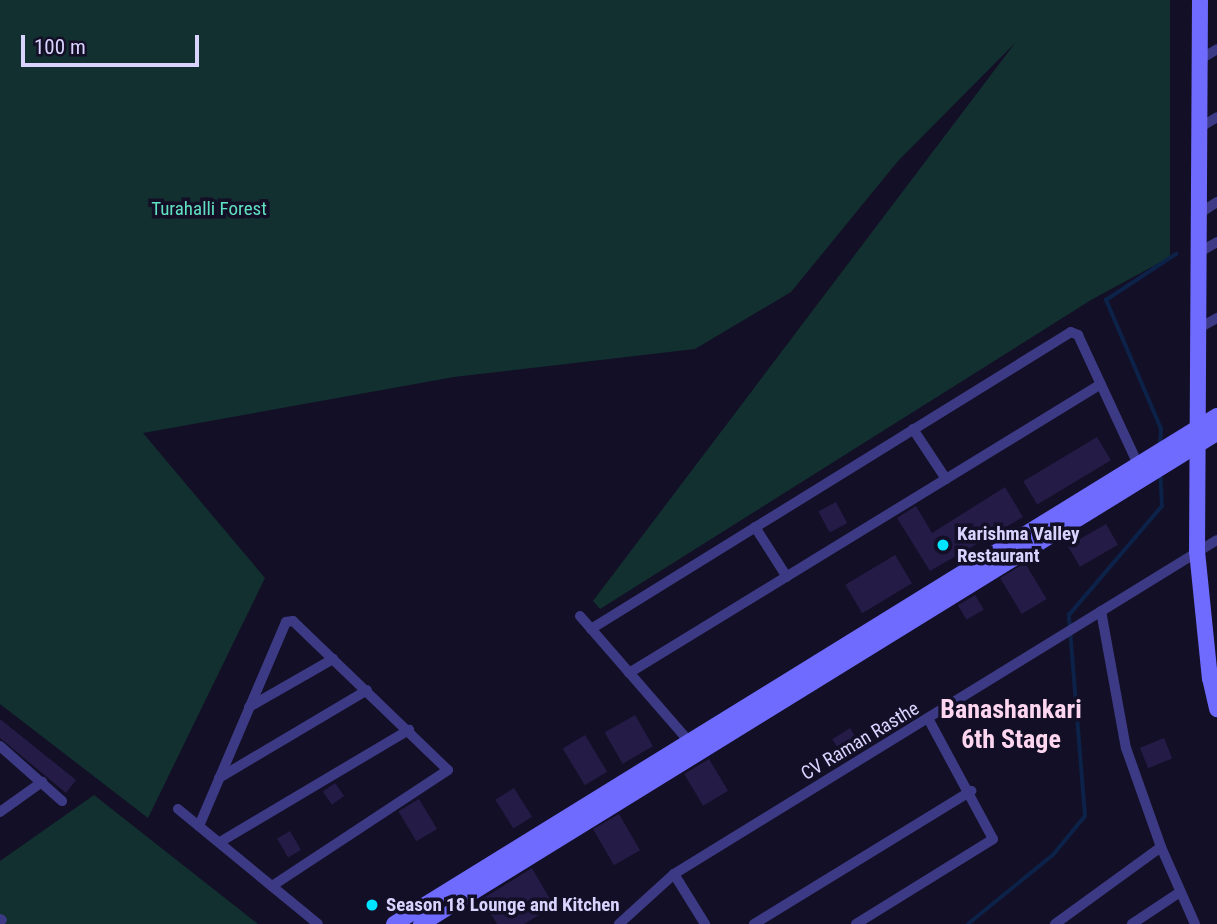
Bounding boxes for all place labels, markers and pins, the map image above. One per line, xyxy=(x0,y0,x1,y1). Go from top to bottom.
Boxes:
place label: Karishma Valley Restaurant xyxy=(957,523,1079,567)
marker: Karishma Valley Restaurant xyxy=(935,537,951,553)
place label: Season 18 Lounge and Kitchen xyxy=(386,894,620,916)
marker: Season 18 Lounge and Kitchen xyxy=(364,897,380,913)

